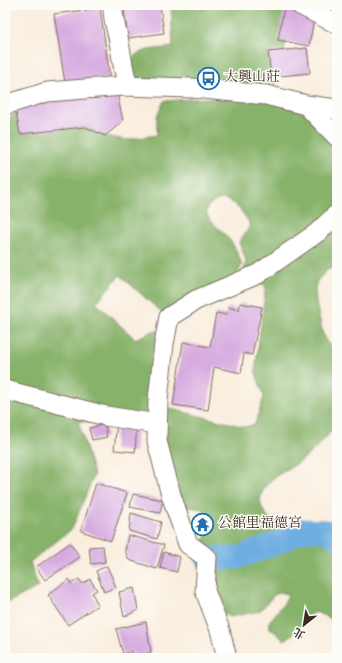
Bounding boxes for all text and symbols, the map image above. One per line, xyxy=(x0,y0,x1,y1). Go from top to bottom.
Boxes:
bus stop icon: 大興山莊 xyxy=(195,65,221,91)
place label: 大興山莊 xyxy=(224,68,280,88)
temple icon: 公館里福德宮 xyxy=(190,511,216,537)
place label: 公館里福德宮 xyxy=(218,514,302,534)
north arrow xyxy=(284,605,324,645)
text: 北 xyxy=(291,623,308,642)

